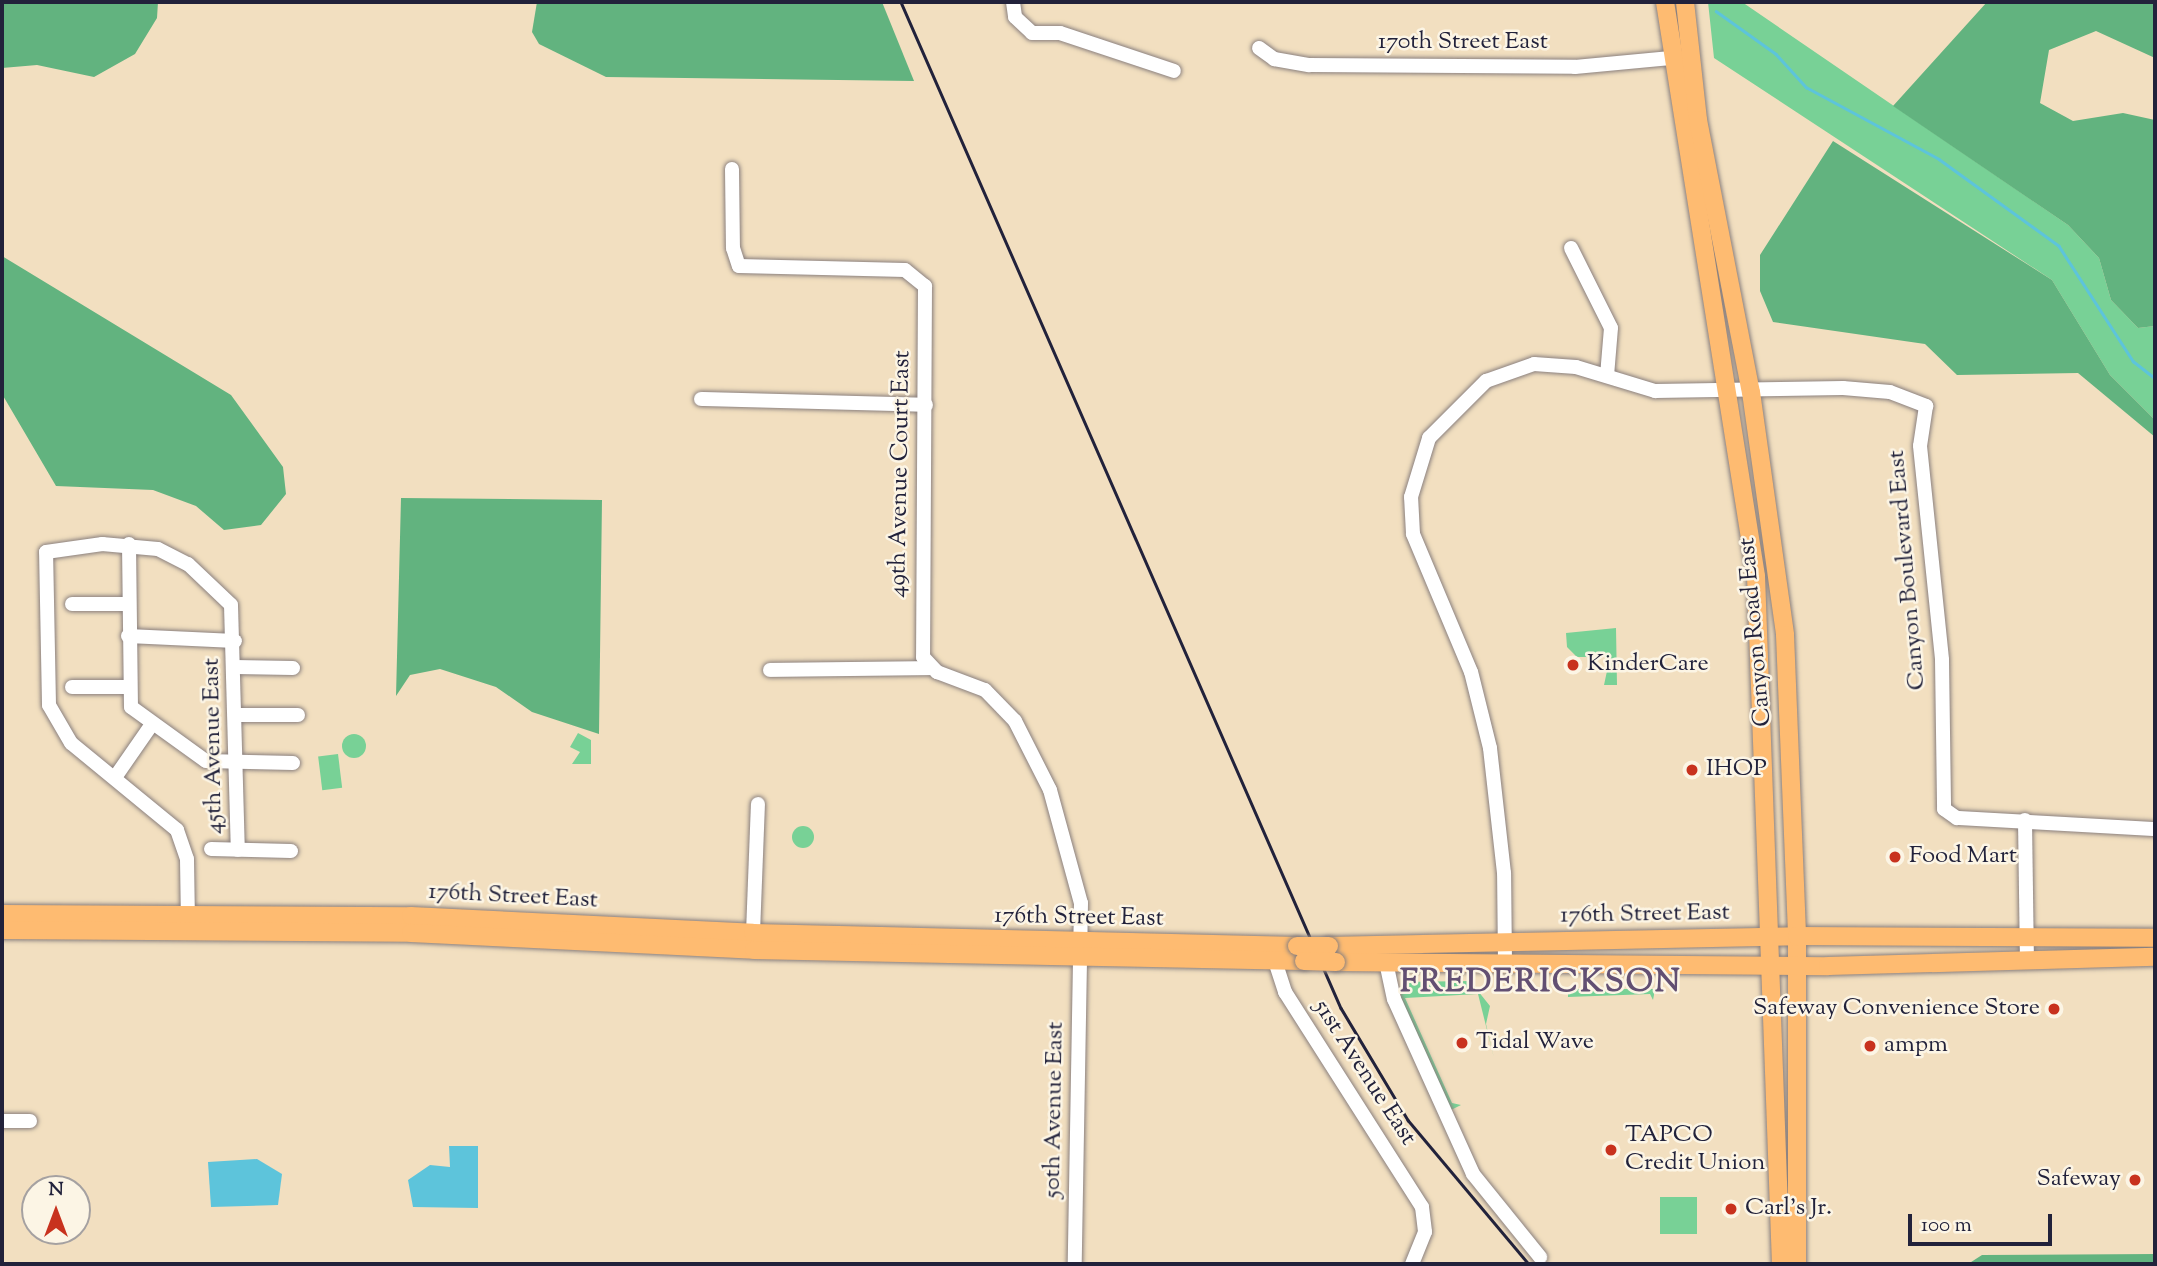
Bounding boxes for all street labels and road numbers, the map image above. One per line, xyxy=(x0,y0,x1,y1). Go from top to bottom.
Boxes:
street label: 170th Street East xyxy=(1378,29,1548,57)
street label: 49th Avenue Court East xyxy=(884,350,918,598)
street label: Canyon Boulevard East xyxy=(1883,449,1933,691)
street label: Canyon Road East xyxy=(1733,536,1779,728)
street label: 45th Avenue East xyxy=(198,658,230,834)
street label: 176th Street East xyxy=(428,878,598,916)
street label: 176th Street East xyxy=(1560,899,1730,931)
street label: 176th Street East xyxy=(994,902,1164,934)
street label: 51st Avenue East xyxy=(1306,995,1422,1151)
street label: 50th Avenue East xyxy=(1039,1021,1071,1199)

